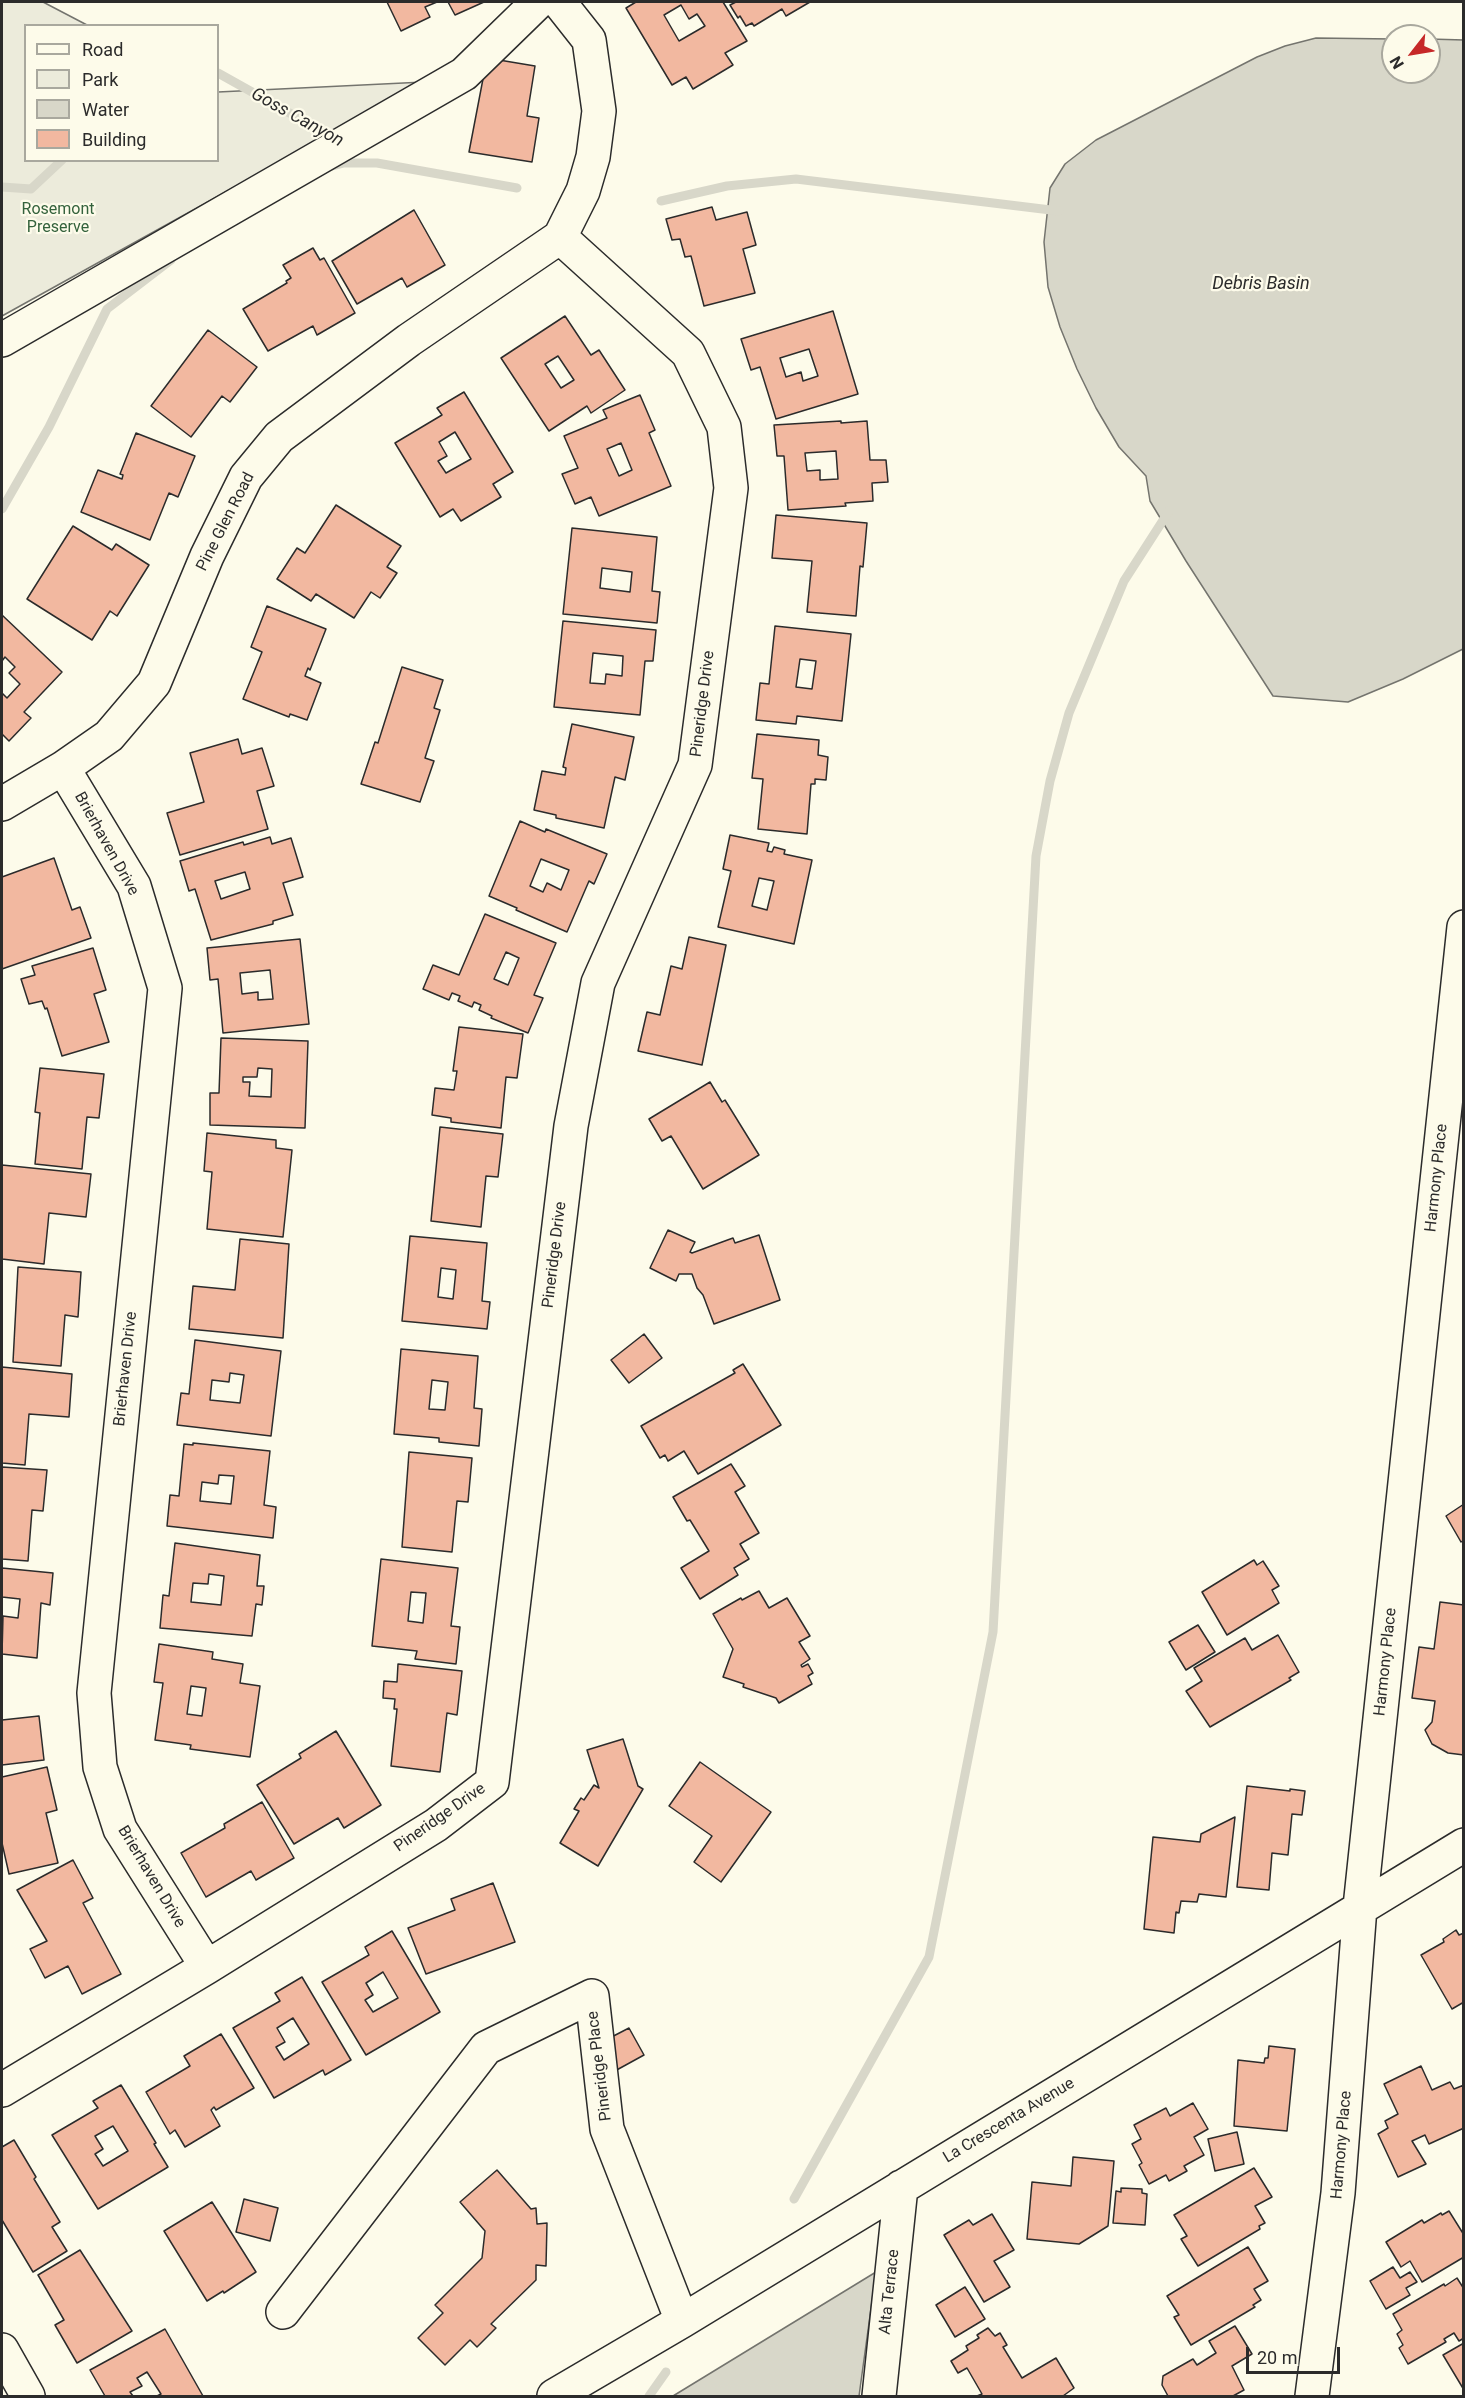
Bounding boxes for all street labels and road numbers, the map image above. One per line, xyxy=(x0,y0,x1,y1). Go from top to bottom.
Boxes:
street label: Pine Glen Road xyxy=(193,469,259,575)
street label: Pineridge Drive xyxy=(687,650,719,758)
street label: Brierhaven Drive xyxy=(70,789,142,899)
street label: Harmony Place xyxy=(1422,1123,1452,1233)
street label: Pineridge Drive xyxy=(539,1201,571,1309)
street label: Brierhaven Drive xyxy=(110,1311,142,1427)
street label: Harmony Place xyxy=(1371,1607,1401,1717)
street label: Pineridge Drive xyxy=(391,1779,489,1857)
street label: Brierhaven Drive xyxy=(113,1823,189,1931)
street label: Pineridge Place xyxy=(584,2010,616,2122)
street label: La Crescenta Avenue xyxy=(940,2074,1078,2168)
street label: Harmony Place xyxy=(1328,2090,1356,2200)
street label: Alta Terrace xyxy=(876,2248,904,2336)

